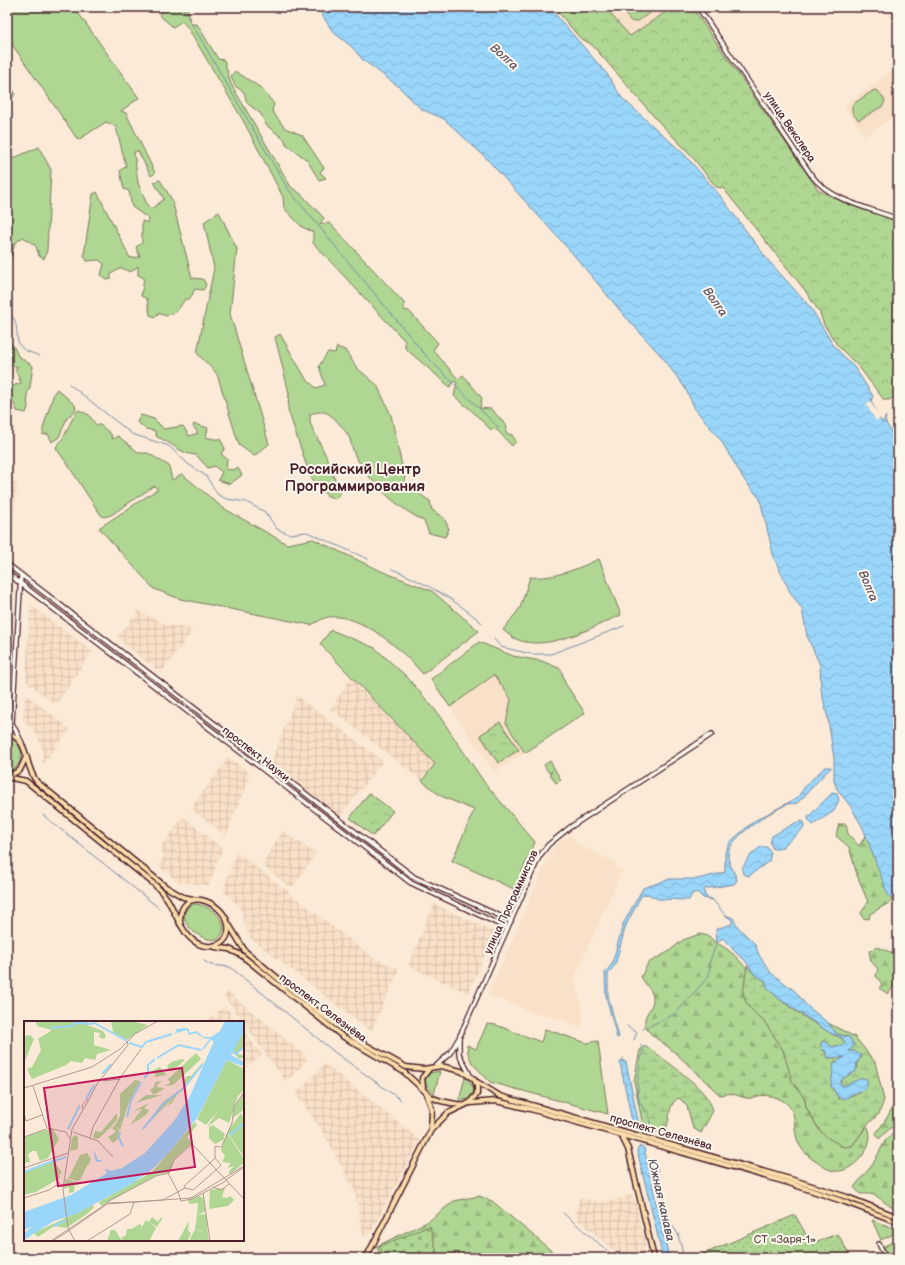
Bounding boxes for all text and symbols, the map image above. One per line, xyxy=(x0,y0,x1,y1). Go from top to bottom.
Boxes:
water label: Волга xyxy=(487,41,521,73)
street label: улица Векслера xyxy=(761,89,819,165)
water label: Волга xyxy=(700,284,730,320)
district label: Российский Центр Программирования xyxy=(285,460,425,496)
water label: Волга xyxy=(855,568,881,604)
street label: проспект Науки xyxy=(220,724,292,784)
street label: улица Программистов xyxy=(481,848,541,956)
street label: проспект Селезнёва xyxy=(277,971,370,1045)
inset map xyxy=(24,1021,244,1241)
street label: проспект Селезнёва xyxy=(608,1111,714,1153)
water label: Южная канава xyxy=(644,1157,678,1243)
park label: СТ «Заря-1» xyxy=(754,1233,816,1246)

